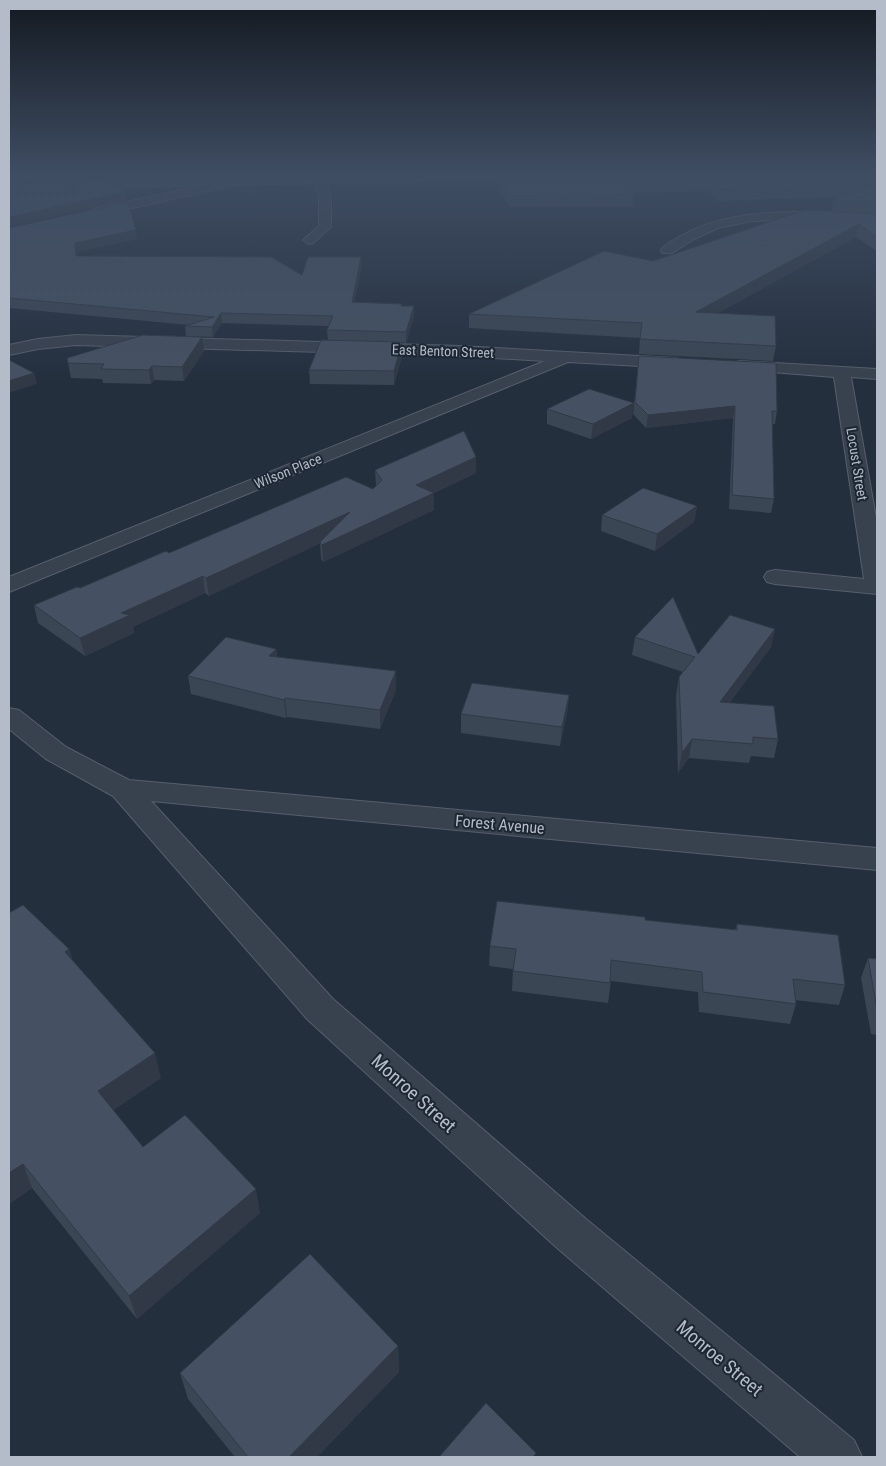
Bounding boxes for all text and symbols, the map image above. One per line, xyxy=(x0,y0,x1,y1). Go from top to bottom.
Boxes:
street label: East Benton Street xyxy=(392,341,494,361)
street label: Locust Street xyxy=(843,426,871,502)
street label: Wilson Place xyxy=(252,450,324,492)
street label: Forest Avenue xyxy=(455,811,545,838)
street label: Monroe Street xyxy=(367,1049,461,1137)
street label: Monroe Street xyxy=(672,1315,768,1401)

